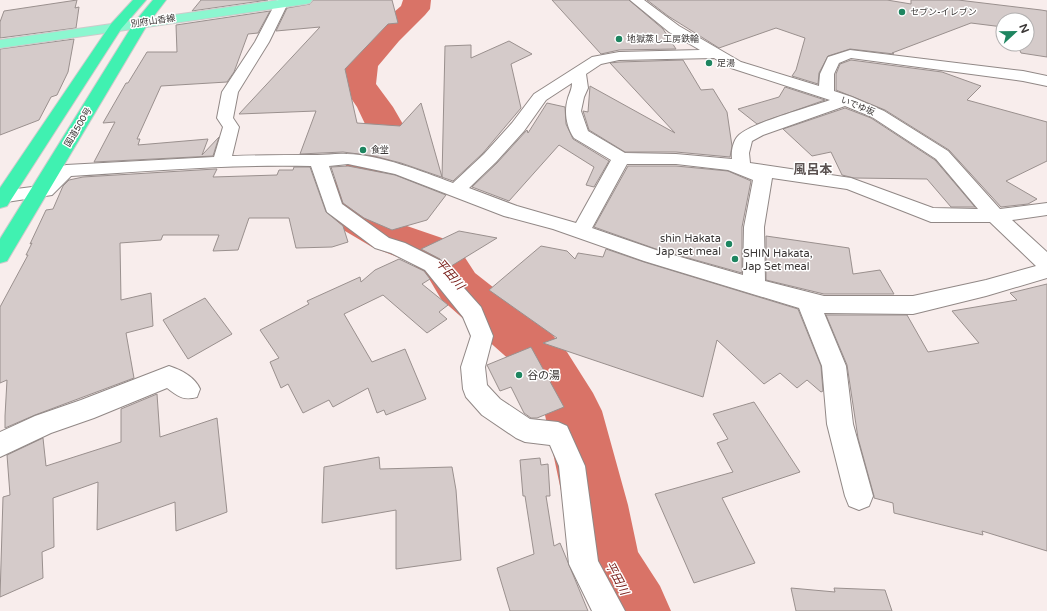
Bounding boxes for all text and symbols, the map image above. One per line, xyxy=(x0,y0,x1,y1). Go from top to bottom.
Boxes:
marker: セブン-イレブン xyxy=(897,7,907,17)
place label: セブン-イレブン xyxy=(910,7,977,18)
north arrow xyxy=(995,12,1035,52)
street label: 別府山香線 xyxy=(130,13,177,30)
text: N xyxy=(1016,22,1031,35)
place label: 地獄蒸し工房鉄輪 xyxy=(627,33,699,45)
marker: 地獄蒸し工房鉄輪 xyxy=(614,34,624,44)
marker: 足湯 xyxy=(704,58,714,68)
place label: 足湯 xyxy=(717,58,735,69)
street label: いでゆ坂 xyxy=(839,95,876,118)
street label: 国道500号 xyxy=(62,106,94,149)
marker: 食堂 xyxy=(358,145,368,155)
place label: 食堂 xyxy=(371,145,389,156)
district label: 風呂本 xyxy=(793,162,833,178)
place label: shin Hakata Jap set meal xyxy=(656,232,721,258)
marker: shin Hakata Jap set meal xyxy=(724,239,734,249)
place label: SHIN Hakata, Jap Set meal xyxy=(743,247,813,273)
marker: SHIN Hakata, Jap Set meal xyxy=(730,254,740,264)
water label: 平田川 xyxy=(433,256,468,294)
place label: 谷の湯 xyxy=(527,369,560,382)
marker: 谷の湯 xyxy=(514,370,524,380)
water label: 平田川 xyxy=(602,559,633,599)

